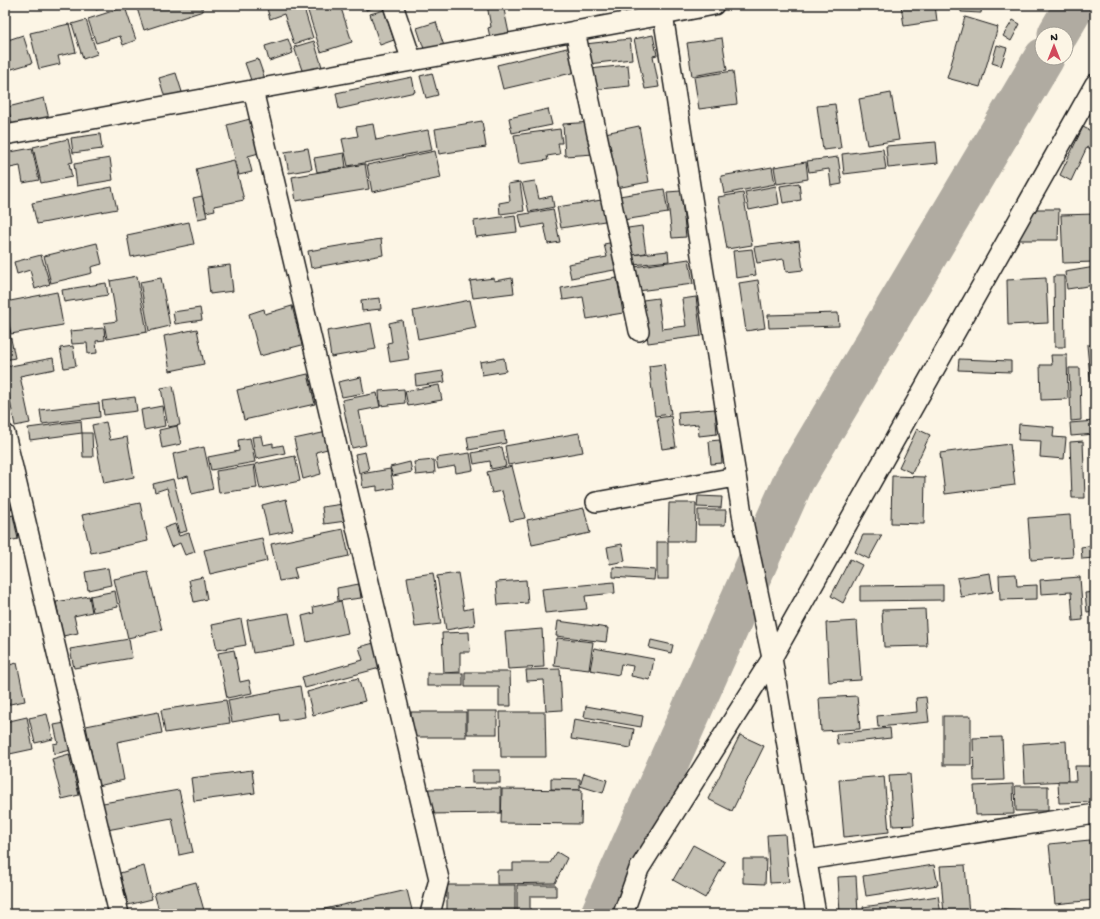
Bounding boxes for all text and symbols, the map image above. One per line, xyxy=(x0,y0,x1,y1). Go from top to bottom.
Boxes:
north arrow xyxy=(1034,26,1074,66)
text: N xyxy=(1050,32,1058,44)

